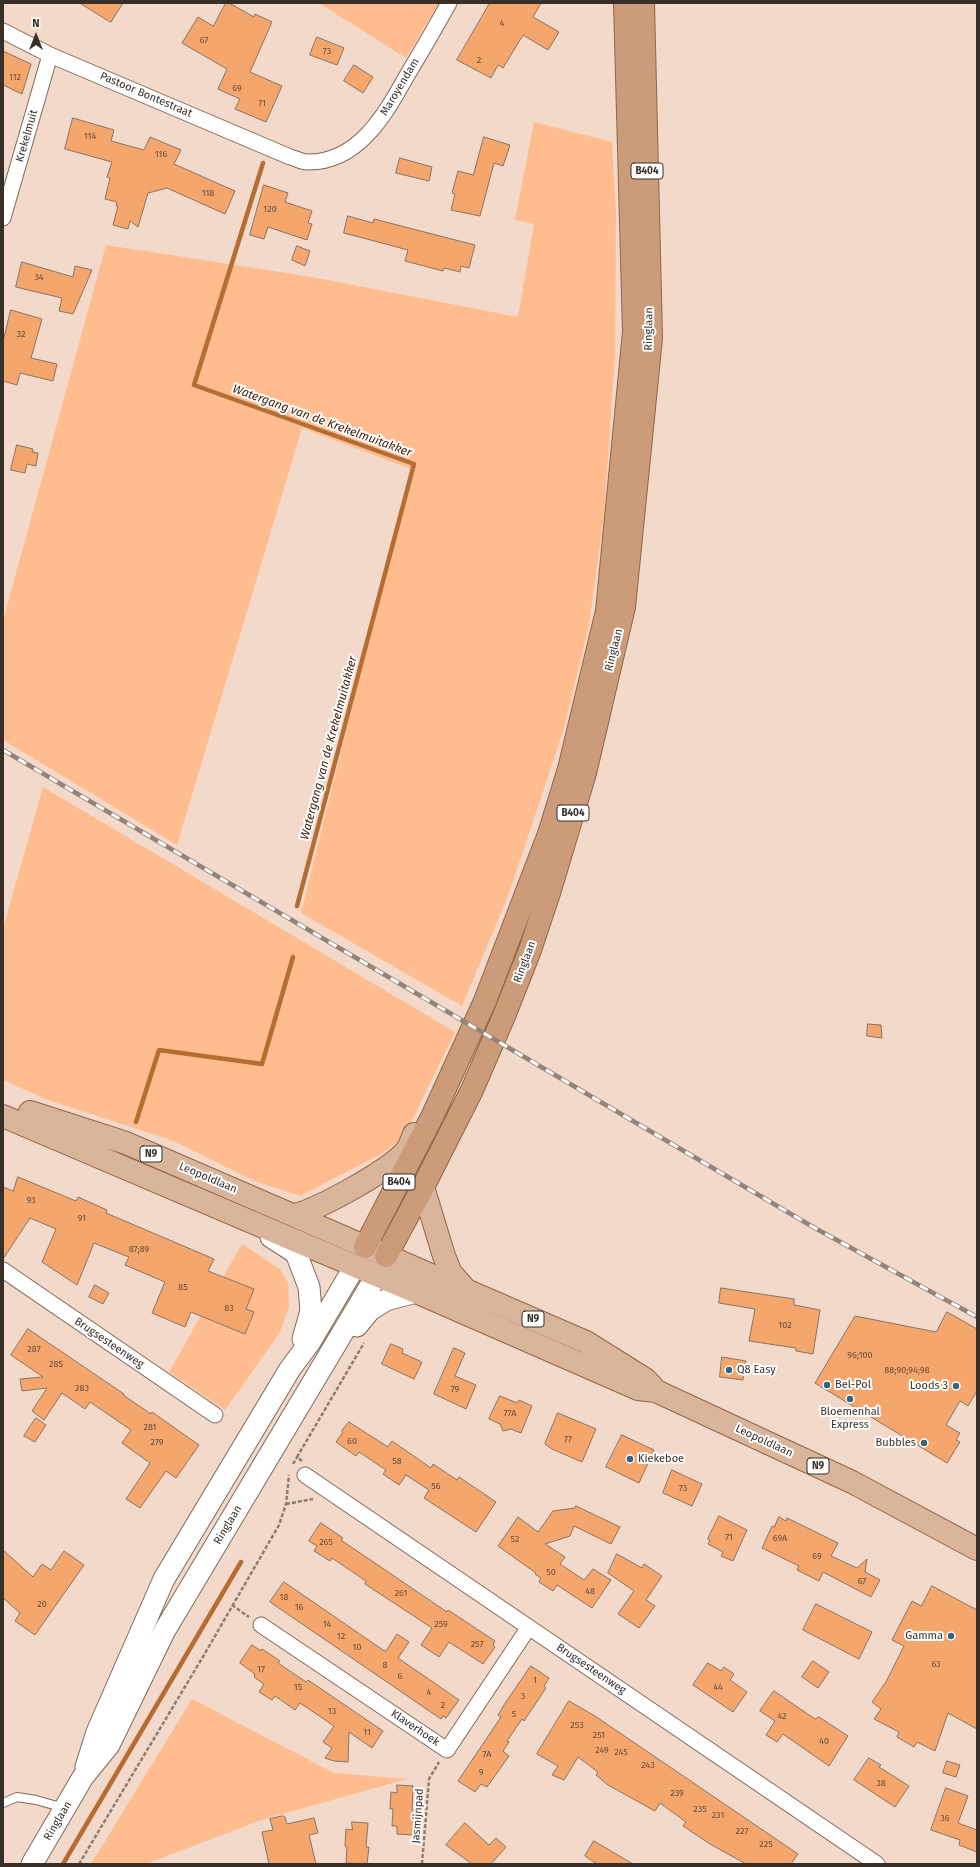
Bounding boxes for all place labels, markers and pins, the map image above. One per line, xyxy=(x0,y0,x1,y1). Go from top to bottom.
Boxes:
place label: Q8 Easy xyxy=(737,1363,776,1377)
marker: Q8 Easy xyxy=(724,1365,734,1375)
place label: Bel-Pol xyxy=(835,1378,871,1392)
place label: Loods 3 xyxy=(910,1379,948,1393)
marker: Bel-Pol xyxy=(822,1380,832,1390)
marker: Loods 3 xyxy=(951,1381,961,1391)
marker: Bloemenhal Express xyxy=(845,1394,855,1404)
place label: Bloemenhal Express xyxy=(820,1405,880,1431)
place label: Bubbles xyxy=(876,1436,916,1450)
marker: Bubbles xyxy=(919,1438,929,1448)
place label: Kiekeboe xyxy=(638,1452,684,1466)
marker: Kiekeboe xyxy=(625,1454,635,1464)
place label: Gamma xyxy=(905,1629,943,1643)
marker: Gamma xyxy=(946,1631,956,1641)

